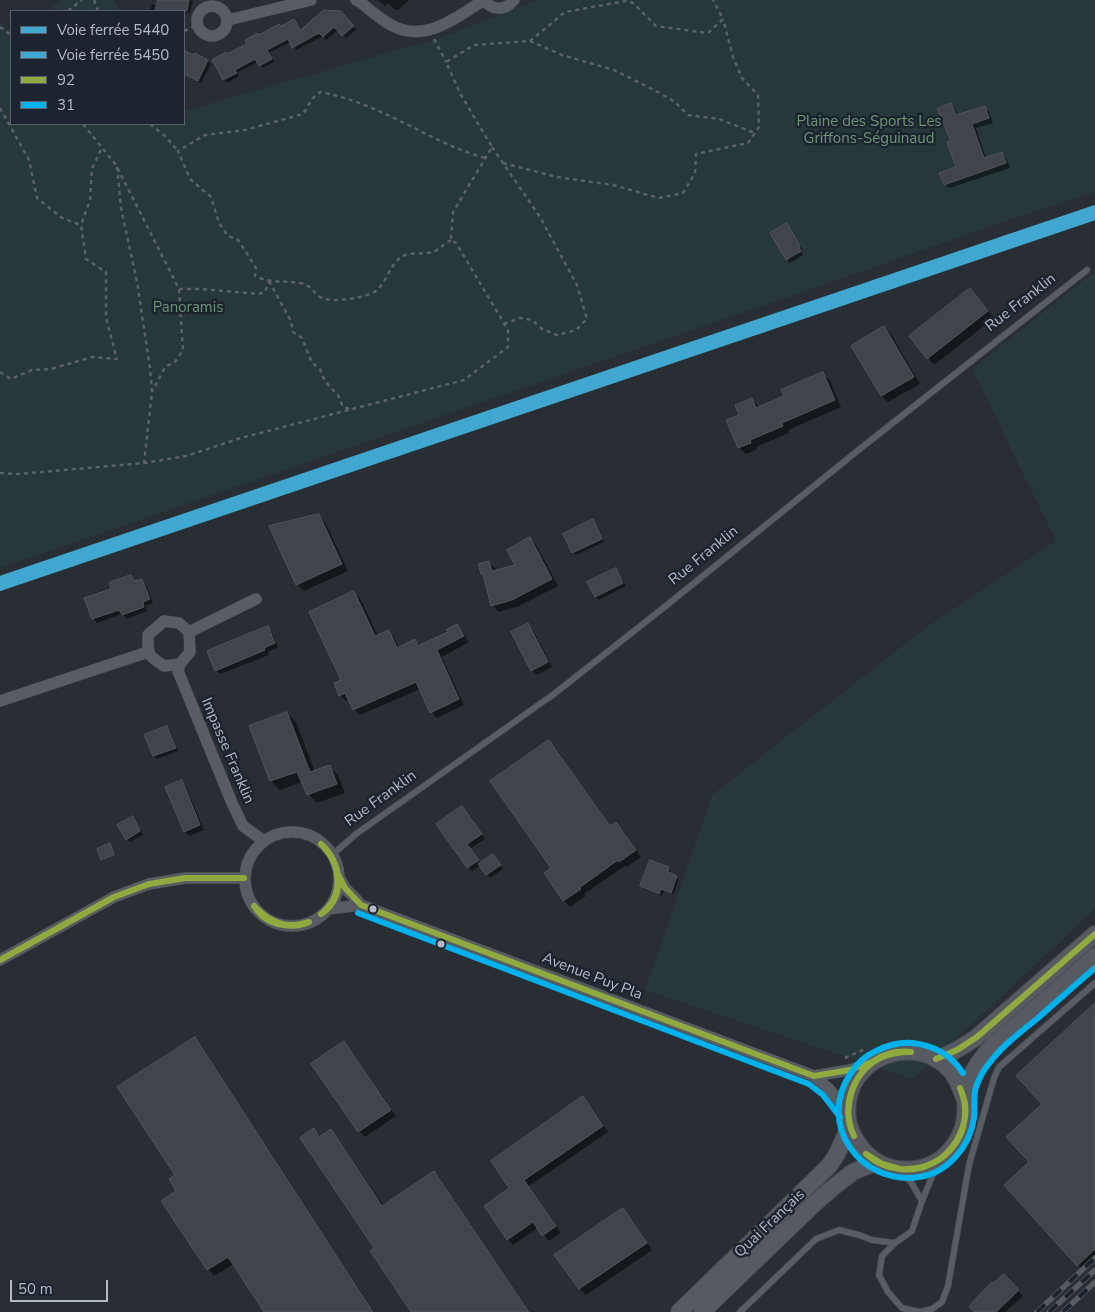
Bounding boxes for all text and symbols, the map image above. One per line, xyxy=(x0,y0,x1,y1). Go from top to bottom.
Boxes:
legend xyxy=(10,10,185,125)
text: Voie ferrée 5440 xyxy=(57,20,169,40)
text: Voie ferrée 5450 xyxy=(57,45,169,65)
text: 92 xyxy=(57,70,75,90)
text: 31 xyxy=(57,95,75,115)
park label: Plaine des Sports Les Griffons-Séguinaud xyxy=(796,113,942,148)
street label: Rue Franklin xyxy=(982,270,1060,336)
park label: Panoramis xyxy=(153,299,223,317)
street label: Rue Franklin xyxy=(666,523,742,589)
street label: Impasse Franklin xyxy=(197,695,257,807)
street label: Rue Franklin xyxy=(342,767,420,831)
unlabelled marker xyxy=(368,904,378,914)
unlabelled marker xyxy=(436,939,446,949)
street label: Avenue Puy Pla xyxy=(539,950,645,1004)
street label: Quai Français xyxy=(731,1186,809,1262)
scale bar xyxy=(12,1270,110,1302)
text: 50 m xyxy=(18,1279,53,1299)

